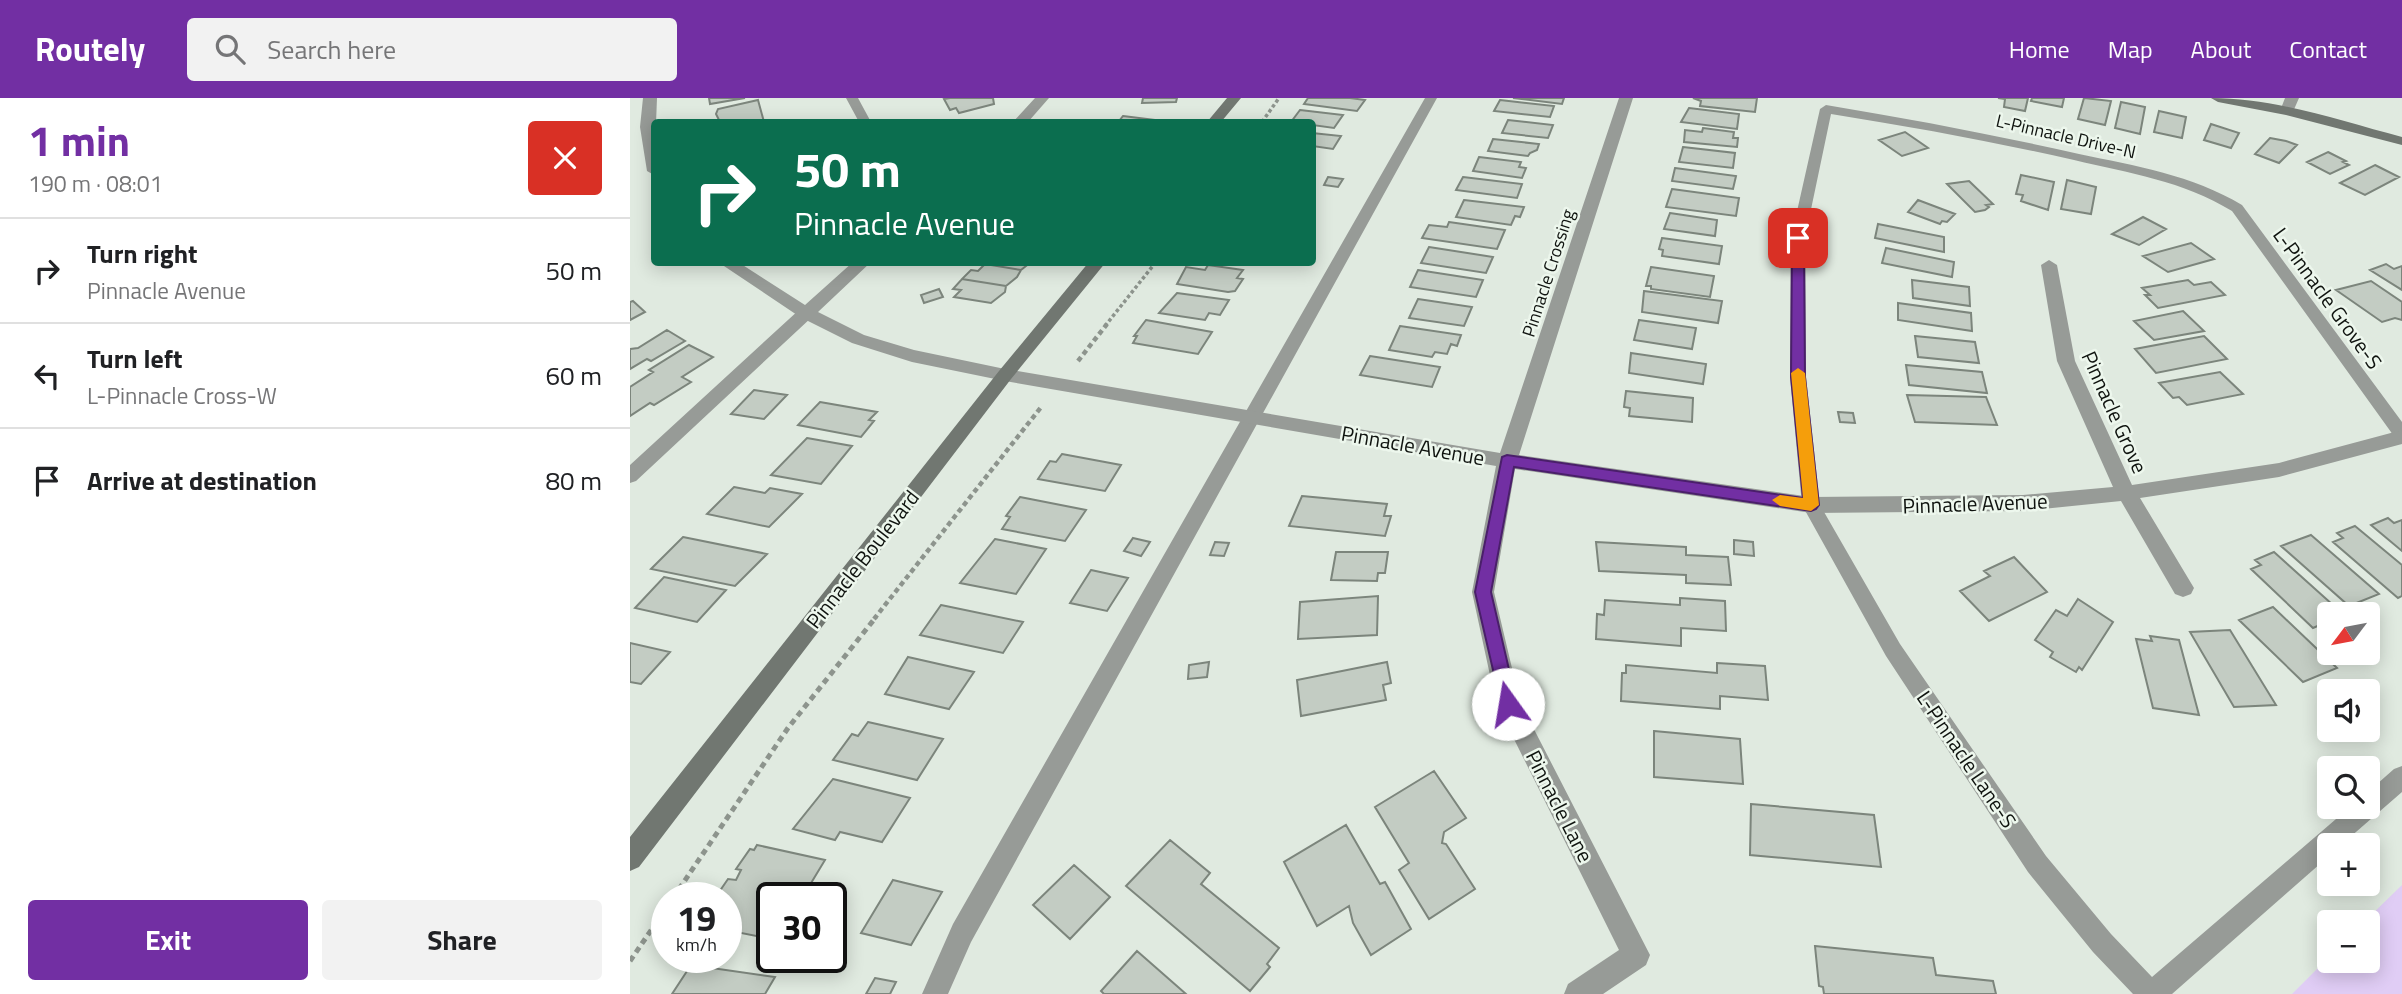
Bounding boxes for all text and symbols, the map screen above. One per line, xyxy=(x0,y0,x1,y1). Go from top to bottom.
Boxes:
search box xyxy=(187,18,677,81)
text: Routely xyxy=(35,24,145,74)
icon: search xyxy=(211,30,249,68)
text: Search here xyxy=(267,30,396,69)
text: Home xyxy=(2009,31,2070,67)
text: Map xyxy=(2108,31,2153,67)
text: About xyxy=(2191,31,2251,67)
text: Contact xyxy=(2289,31,2367,67)
street label: L-Pinnacle Drive-N xyxy=(1993,107,2139,165)
text: 1 min xyxy=(28,108,130,172)
button: close xyxy=(528,121,602,195)
text: 50 m xyxy=(794,131,901,206)
icon: right xyxy=(679,147,770,238)
text: 190 m · 08:01 xyxy=(28,166,163,201)
text: Pinnacle Avenue xyxy=(794,199,1015,247)
street label: Pinnacle Crossing xyxy=(1515,206,1581,340)
pin xyxy=(1768,208,1828,268)
icon: arrive xyxy=(1779,219,1817,257)
street label: L-Pinnacle Grove-S xyxy=(2266,220,2390,376)
text: Turn right xyxy=(87,234,198,273)
text: 50 m xyxy=(545,251,602,290)
icon: right xyxy=(28,252,66,290)
text: Pinnacle Avenue xyxy=(87,273,246,308)
text: Turn left xyxy=(87,339,182,378)
street label: Pinnacle Grove xyxy=(2074,346,2156,478)
text: 60 m xyxy=(545,356,602,395)
icon: left xyxy=(28,357,66,395)
text: L-Pinnacle Cross-W xyxy=(87,378,277,413)
street label: Pinnacle Avenue xyxy=(1339,417,1487,473)
text: Arrive at destination xyxy=(87,461,317,500)
text: 80 m xyxy=(545,461,602,500)
icon: arrive xyxy=(28,462,66,500)
street label: Pinnacle Boulevard xyxy=(798,483,926,635)
street label: Pinnacle Avenue xyxy=(1902,484,2048,522)
north arrow xyxy=(2317,602,2380,665)
map controls xyxy=(2317,602,2380,973)
position arrow xyxy=(1471,667,1545,741)
button: sound xyxy=(2317,679,2380,742)
street label: L-Pinnacle Lane-S xyxy=(1909,684,2025,834)
street label: Pinnacle Lane xyxy=(1518,744,1602,868)
button: search xyxy=(2317,756,2380,819)
button: + xyxy=(2317,833,2380,896)
speed limit sign: 30 xyxy=(756,882,847,973)
text: 19 xyxy=(677,891,716,945)
button: Exit xyxy=(28,900,308,980)
button: Share xyxy=(322,900,602,980)
button: − xyxy=(2317,910,2380,973)
text: km/h xyxy=(676,931,717,958)

